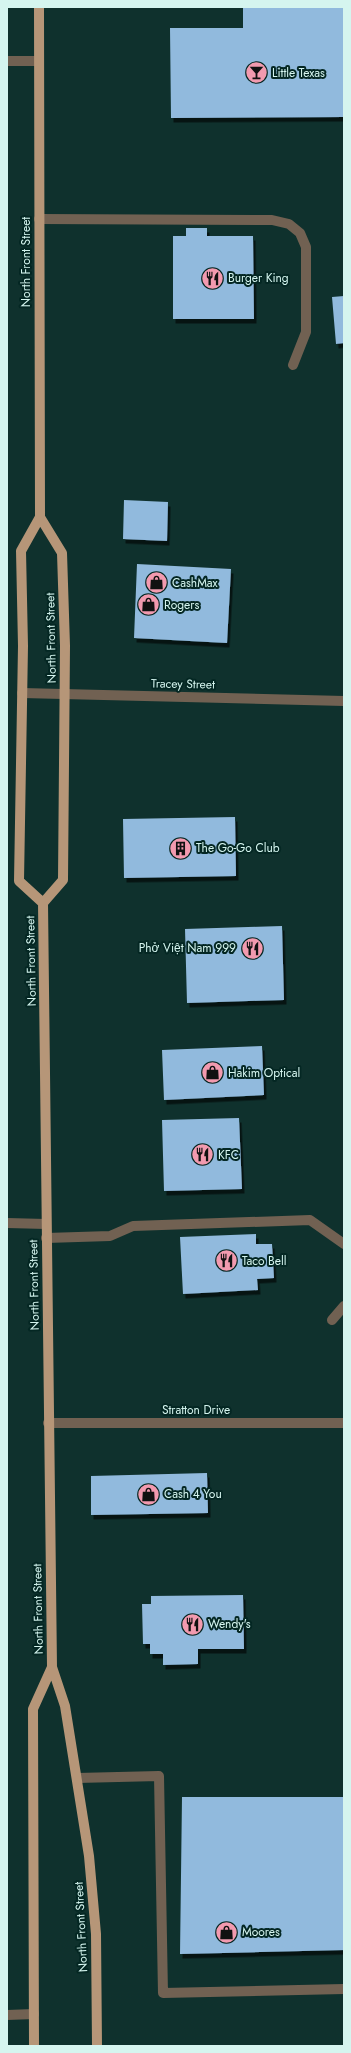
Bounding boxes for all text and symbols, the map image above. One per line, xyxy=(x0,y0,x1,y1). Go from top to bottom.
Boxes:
bar icon: Little Texas xyxy=(244,60,270,86)
place label: Little Texas xyxy=(272,64,325,82)
street label: North Front Street xyxy=(17,217,35,307)
restaurant icon: Burger King xyxy=(200,265,226,291)
place label: Burger King xyxy=(228,269,289,287)
shop icon: CashMax xyxy=(144,570,170,596)
place label: CashMax xyxy=(172,574,219,592)
shop icon: Rogers xyxy=(135,592,161,618)
street label: North Front Street xyxy=(41,593,61,683)
place label: Rogers xyxy=(164,596,199,614)
street label: Tracey Street xyxy=(151,674,215,694)
building icon: The Go-Go Club xyxy=(167,835,193,861)
place label: The Go-Go Club xyxy=(196,839,280,857)
street label: North Front Street xyxy=(21,916,41,1006)
restaurant icon: Phở Việt Nam 999 xyxy=(239,935,265,961)
place label: Phở Việt Nam 999 xyxy=(139,939,236,957)
shop icon: Hakim Optical xyxy=(200,1060,226,1086)
place label: Hakim Optical xyxy=(228,1064,300,1082)
restaurant icon: KFC xyxy=(189,1142,215,1168)
place label: KFC xyxy=(218,1146,239,1164)
street label: North Front Street xyxy=(24,1240,44,1330)
restaurant icon: Taco Bell xyxy=(214,1248,240,1274)
place label: Taco Bell xyxy=(242,1252,286,1270)
street label: Stratton Drive xyxy=(162,1401,230,1419)
shop icon: Cash 4 You xyxy=(136,1481,162,1507)
place label: Cash 4 You xyxy=(164,1485,222,1503)
street label: North Front Street xyxy=(28,1564,48,1654)
restaurant icon: Wendy's xyxy=(180,1611,206,1637)
place label: Wendy's xyxy=(208,1615,251,1633)
street label: North Front Street xyxy=(70,1881,92,1973)
shop icon: Moores xyxy=(214,1919,240,1945)
place label: Moores xyxy=(242,1923,280,1941)

